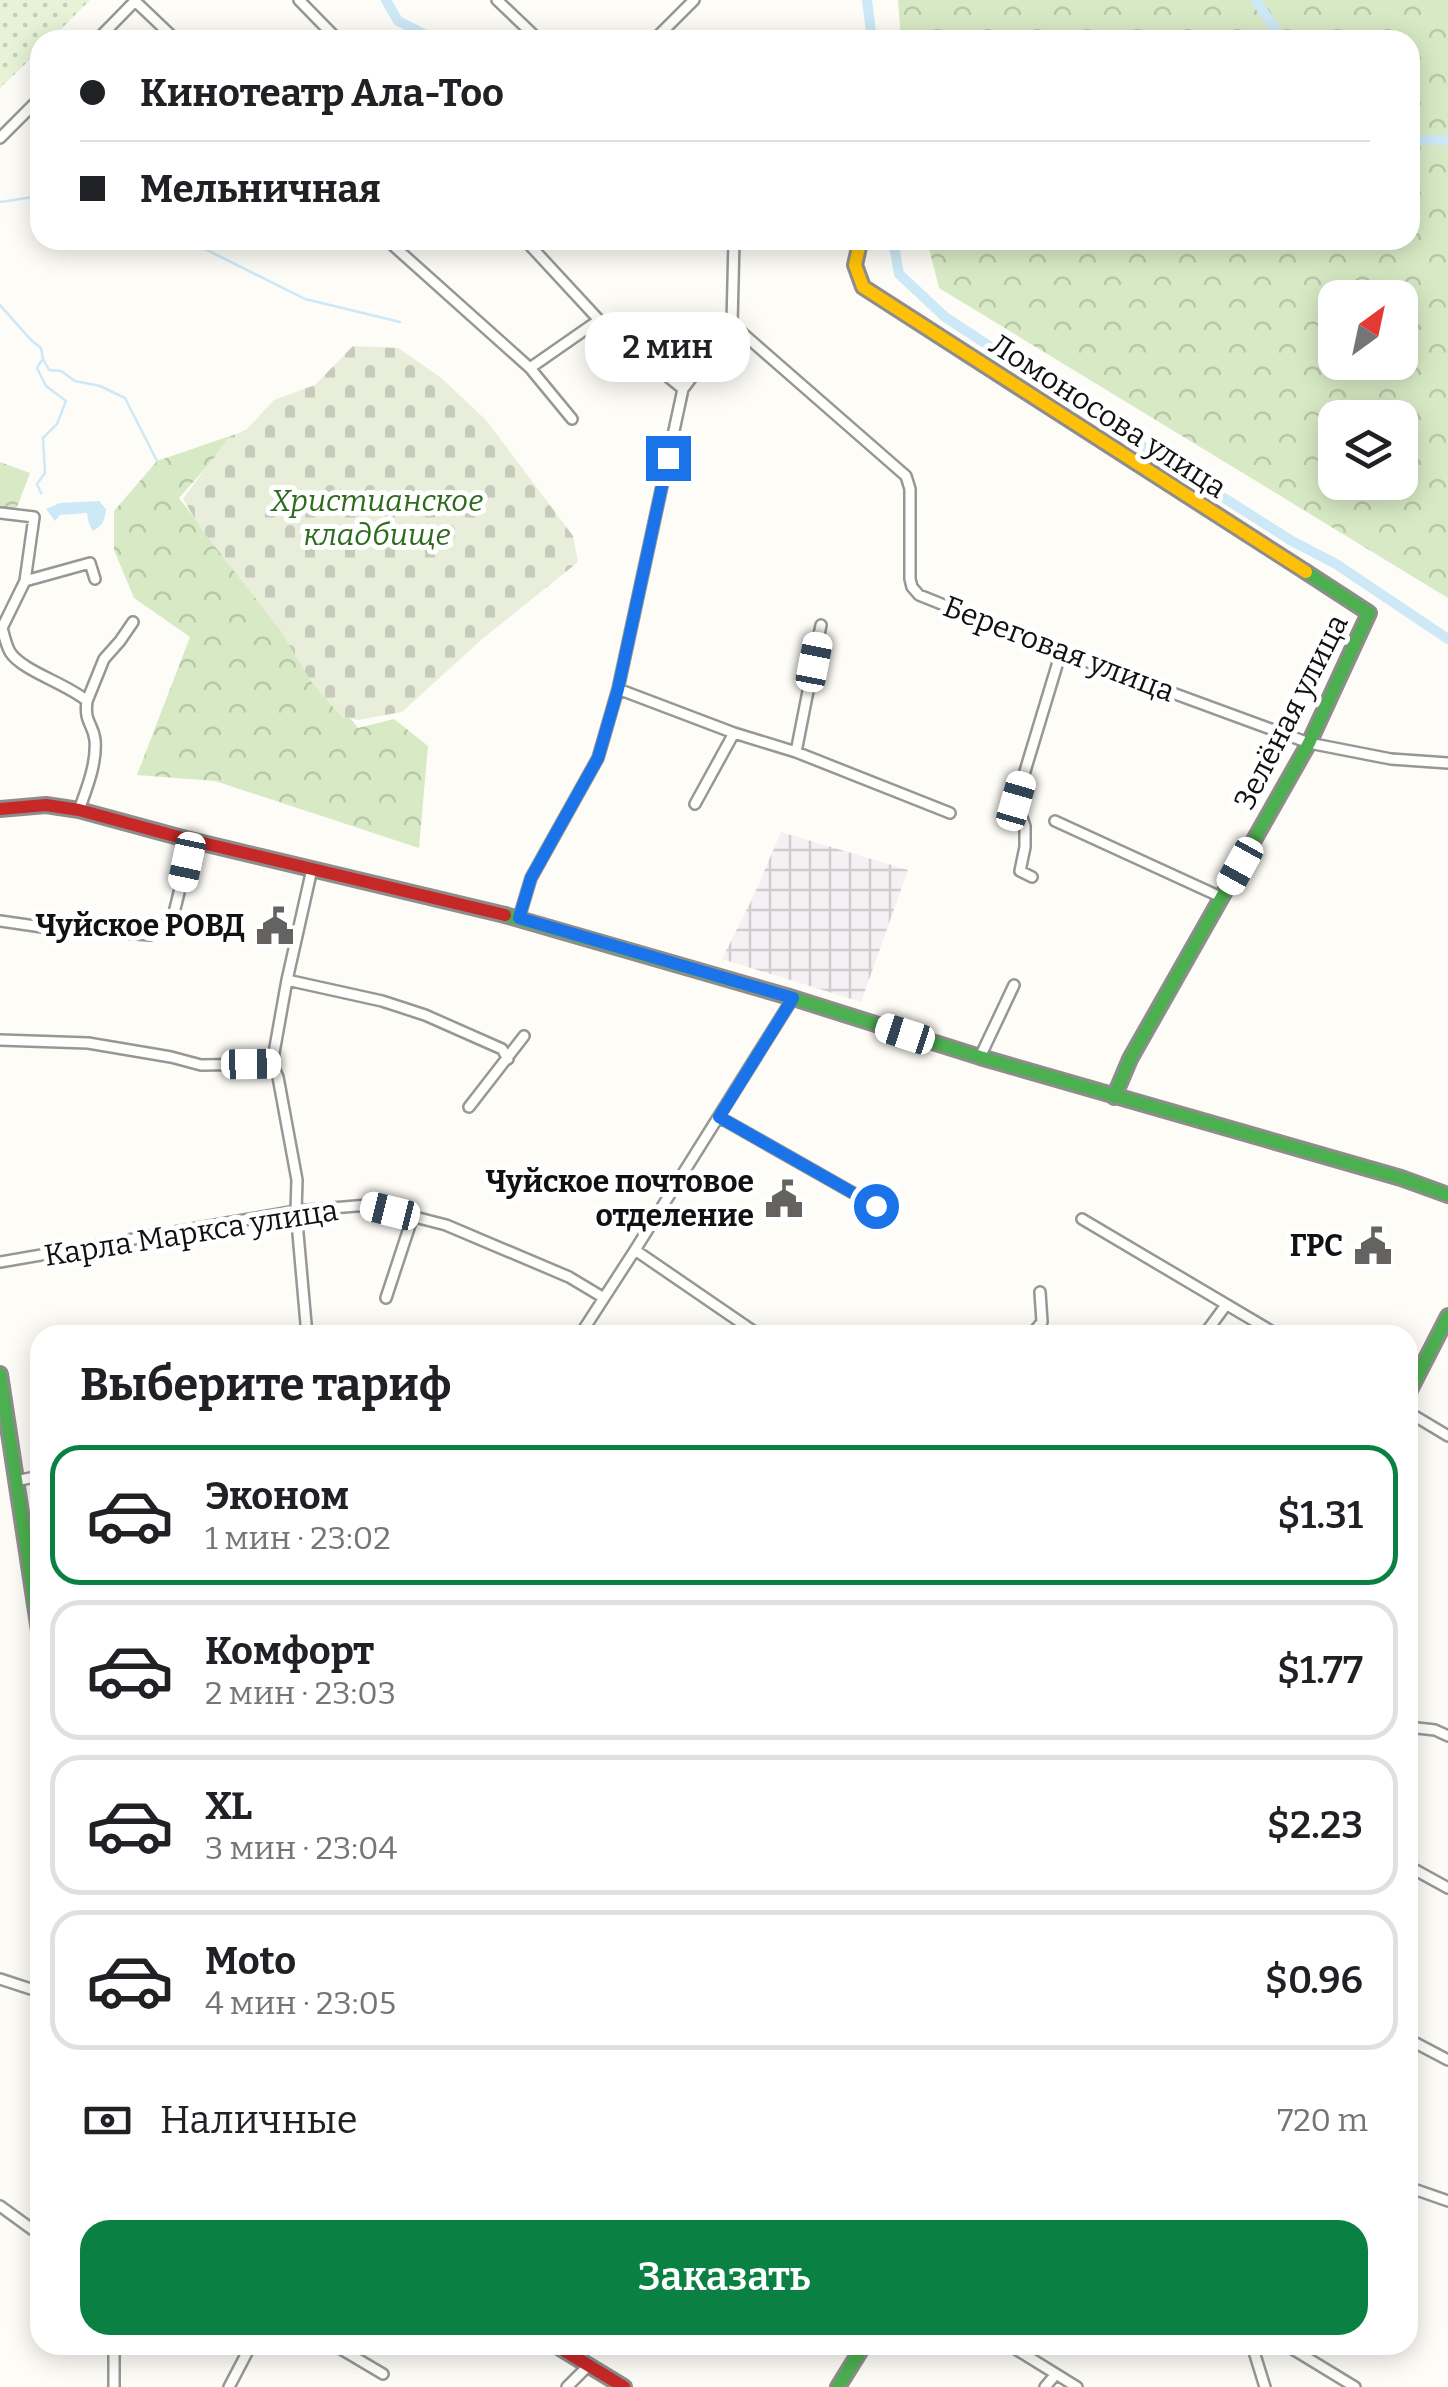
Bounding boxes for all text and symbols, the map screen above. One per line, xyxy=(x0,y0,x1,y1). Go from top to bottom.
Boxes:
text: Кинотеатр Ала-Тоо xyxy=(140,70,504,116)
text: Мельничная xyxy=(140,166,381,212)
north arrow xyxy=(1318,280,1418,380)
map controls xyxy=(1318,280,1418,500)
callout: 2 мин xyxy=(586,313,750,383)
street label: Ломоносова улица xyxy=(983,326,1233,506)
text: 2 мин xyxy=(622,328,713,366)
button: layers xyxy=(1318,400,1418,500)
route end xyxy=(646,436,691,481)
park label: Христианское кладбище xyxy=(270,483,483,553)
street label: Береговая улица xyxy=(938,588,1180,710)
street label: Зелёная улица xyxy=(1226,608,1356,816)
car xyxy=(794,630,834,694)
car xyxy=(993,768,1039,834)
car xyxy=(166,830,208,894)
car xyxy=(1212,832,1268,900)
public building icon: Чуйское РОВД xyxy=(254,905,296,947)
place label: Чуйское РОВД xyxy=(36,908,245,944)
car xyxy=(872,1010,938,1058)
car xyxy=(221,1048,281,1080)
place label: Чуйское почтовое отделение xyxy=(486,1164,754,1234)
public building icon: Чуйское почтовое отделение xyxy=(763,1178,805,1220)
route start xyxy=(854,1184,899,1229)
car xyxy=(357,1189,423,1233)
street label: Карла Маркса улица xyxy=(42,1192,340,1274)
public building icon: ГРС xyxy=(1352,1225,1394,1267)
place label: ГРС xyxy=(1290,1228,1343,1264)
text: Выберите тариф xyxy=(80,1358,451,1412)
icon: car xyxy=(85,1470,175,1560)
text: Эконом xyxy=(205,1473,349,1519)
text: $1.31 xyxy=(1277,1492,1363,1538)
text: 1 мин · 23:02 xyxy=(205,1519,391,1557)
icon: car xyxy=(85,1625,175,1715)
text: Комфорт xyxy=(205,1628,374,1674)
text: $1.77 xyxy=(1277,1647,1363,1693)
text: 2 мин · 23:03 xyxy=(205,1674,396,1712)
icon: car xyxy=(85,1780,175,1870)
text: XL xyxy=(205,1783,252,1829)
text: $2.23 xyxy=(1267,1802,1363,1848)
text: 3 мин · 23:04 xyxy=(205,1829,397,1867)
icon: car xyxy=(85,1935,175,2025)
text: Moto xyxy=(205,1938,296,1984)
text: $0.96 xyxy=(1265,1957,1363,2003)
text: 4 мин · 23:05 xyxy=(205,1984,396,2022)
icon: cash xyxy=(80,2093,135,2148)
text: Наличные xyxy=(160,2097,358,2143)
text: 720 m xyxy=(1277,2101,1368,2139)
button: Заказать xyxy=(80,2220,1368,2335)

